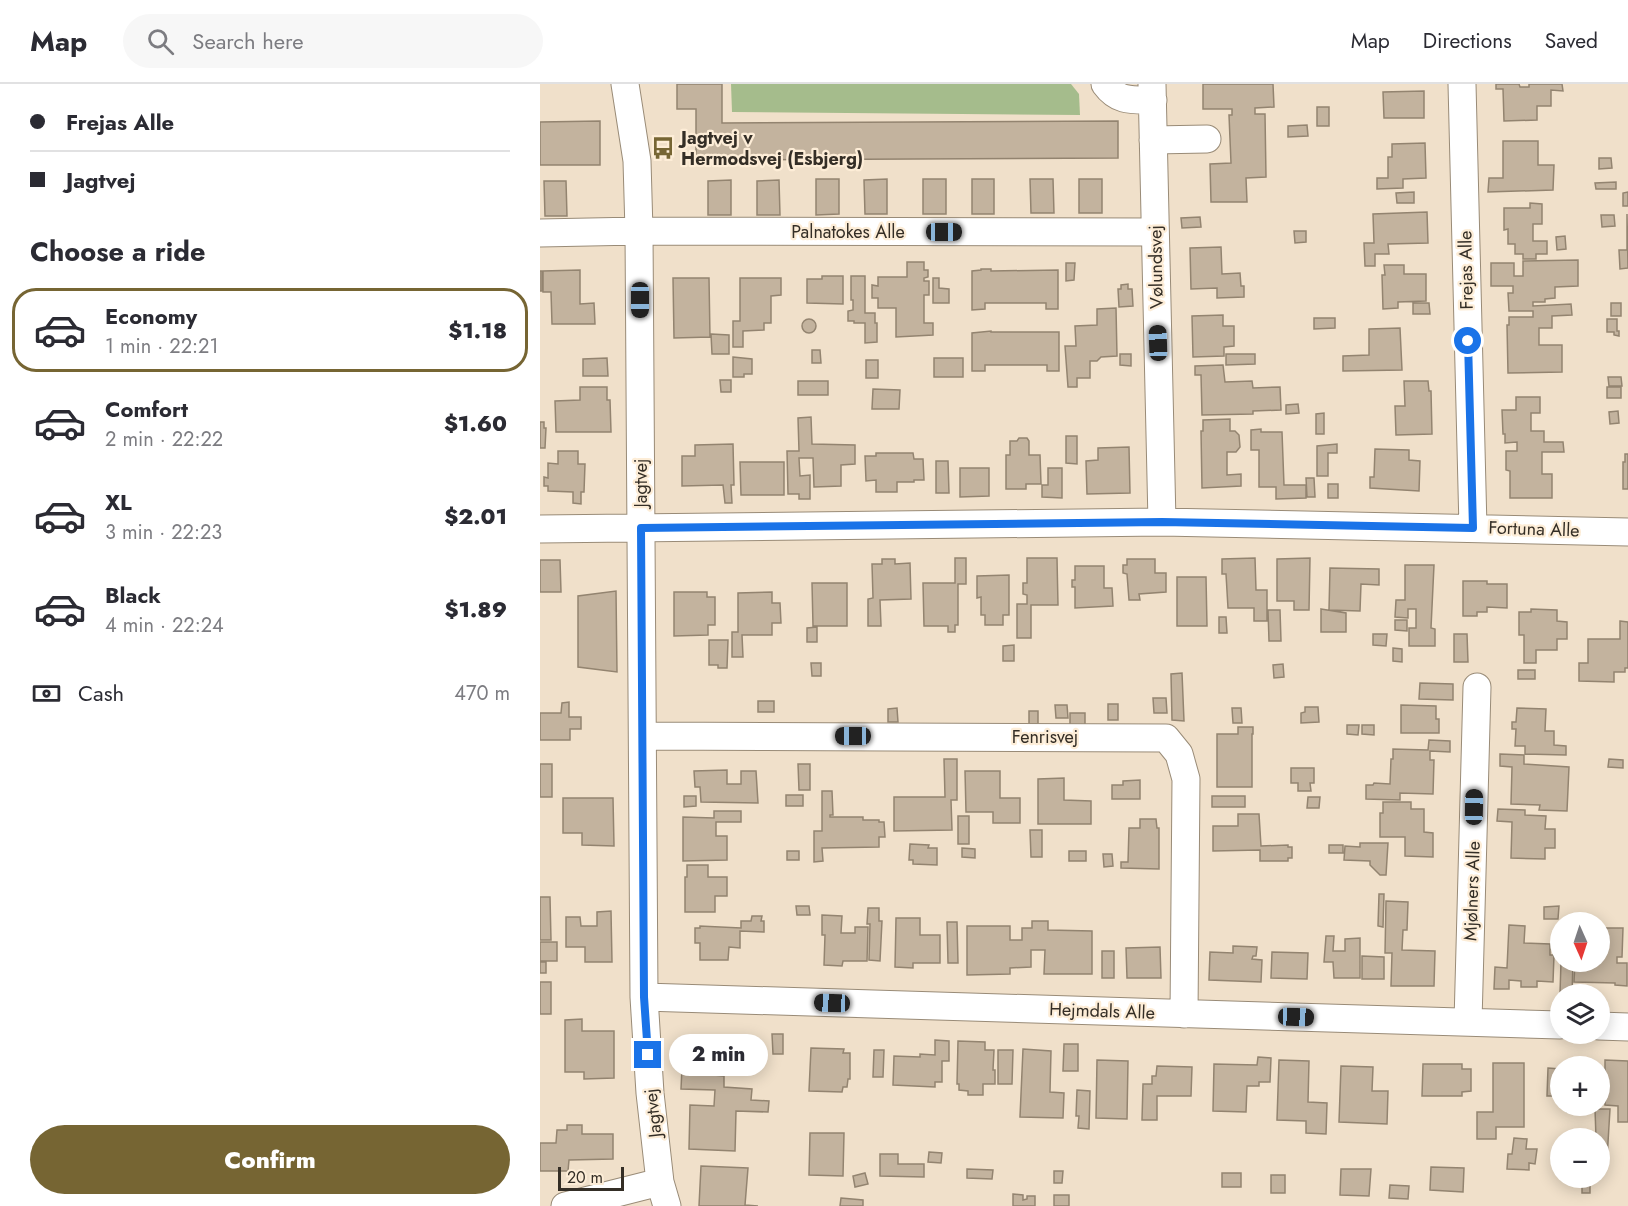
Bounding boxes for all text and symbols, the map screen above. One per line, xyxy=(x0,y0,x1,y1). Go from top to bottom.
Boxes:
search box xyxy=(123,14,543,68)
text: Map xyxy=(30,21,87,62)
icon: search xyxy=(144,25,177,58)
text: Search here xyxy=(192,25,304,57)
text: Map xyxy=(1351,26,1390,56)
text: Directions xyxy=(1423,26,1512,56)
text: Saved xyxy=(1545,26,1598,56)
text: Frejas Alle xyxy=(66,106,174,138)
place label: Jagtvej v Hermodsvej (Esbjerg) xyxy=(678,125,863,172)
bus stop icon: Jagtvej v Hermodsvej (Esbjerg) xyxy=(650,135,676,161)
text: Jagtvej xyxy=(66,164,135,196)
street label: Palnatokes Alle xyxy=(791,219,905,245)
car xyxy=(926,223,962,241)
street label: Vølundsvej xyxy=(1142,225,1170,309)
street label: Frejas Alle xyxy=(1452,230,1480,310)
text: Choose a ride xyxy=(30,232,205,271)
car xyxy=(631,282,649,318)
text: Economy xyxy=(105,300,197,332)
icon: car xyxy=(33,303,87,357)
text: $1.18 xyxy=(448,314,507,346)
car xyxy=(1148,325,1168,361)
route start xyxy=(1454,327,1481,354)
text: 1 min · 22:21 xyxy=(105,332,218,361)
text: Comfort xyxy=(105,393,188,425)
icon: car xyxy=(33,396,87,450)
text: $1.60 xyxy=(444,407,507,439)
text: 2 min · 22:22 xyxy=(105,425,223,454)
street label: Jagtvej xyxy=(628,459,654,509)
text: XL xyxy=(105,486,132,518)
icon: car xyxy=(33,489,87,543)
text: $2.01 xyxy=(444,500,507,532)
street label: Fortuna Alle xyxy=(1488,514,1580,544)
text: 3 min · 22:23 xyxy=(105,518,222,547)
text: Black xyxy=(105,579,161,611)
icon: car xyxy=(33,582,87,636)
text: $1.89 xyxy=(445,593,507,625)
text: 4 min · 22:24 xyxy=(105,611,224,640)
icon: cash xyxy=(30,677,63,710)
text: Cash xyxy=(78,677,124,709)
text: 470 m xyxy=(454,679,510,708)
street label: Fenrisvej xyxy=(1012,724,1078,750)
car xyxy=(835,727,871,745)
car xyxy=(1465,789,1483,825)
street label: Mjølners Alle xyxy=(1457,841,1487,941)
north arrow xyxy=(1550,912,1610,972)
map controls xyxy=(1550,912,1610,1188)
button: layers xyxy=(1550,984,1610,1044)
car xyxy=(814,993,850,1013)
street label: Hejmdals Alle xyxy=(1049,996,1155,1026)
car xyxy=(1278,1007,1314,1027)
callout: 2 min xyxy=(669,1034,768,1076)
text: 2 min xyxy=(692,1040,745,1069)
route end xyxy=(634,1041,661,1068)
button: + xyxy=(1550,1056,1610,1116)
street label: Jagtvej xyxy=(638,1087,669,1141)
button: Confirm xyxy=(30,1125,510,1194)
button: − xyxy=(1550,1128,1610,1188)
scale bar xyxy=(558,1164,624,1192)
text: 20 m xyxy=(567,1166,603,1189)

